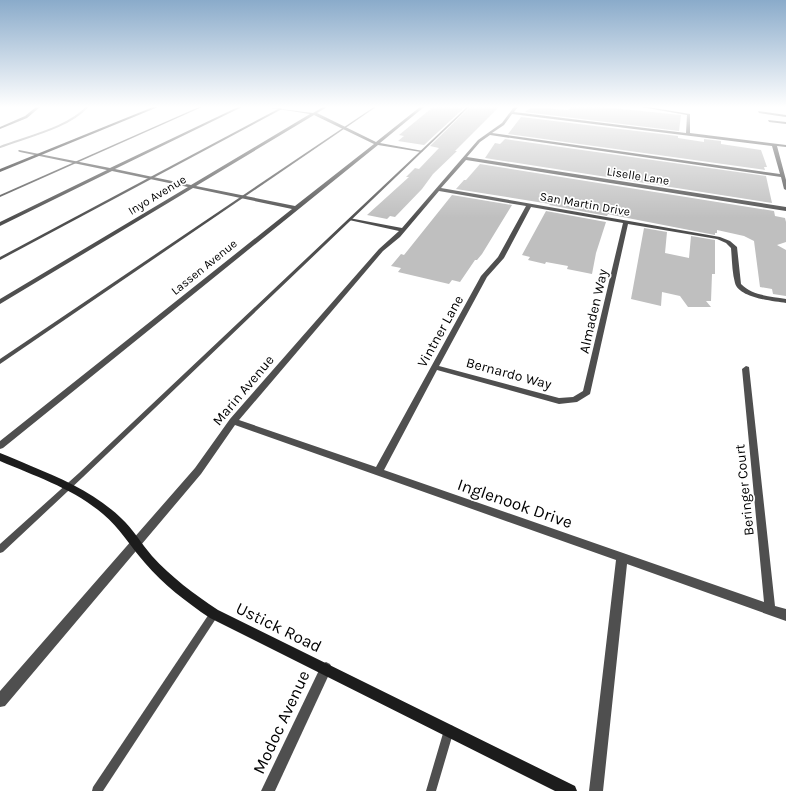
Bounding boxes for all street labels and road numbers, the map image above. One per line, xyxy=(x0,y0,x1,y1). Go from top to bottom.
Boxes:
street label: Liselle Lane xyxy=(606,164,670,188)
street label: Inyo Avenue xyxy=(125,172,189,218)
street label: San Martin Drive xyxy=(539,189,631,219)
street label: Lassen Avenue xyxy=(168,236,240,298)
street label: Almaden Way xyxy=(575,267,612,355)
street label: Vintner Lane xyxy=(414,292,467,370)
street label: Marin Avenue xyxy=(209,352,278,429)
street label: Bernardo Way xyxy=(464,354,554,393)
street label: Beringer Court xyxy=(731,443,758,537)
street label: Inglenook Drive xyxy=(455,474,575,532)
street label: Ustick Road xyxy=(233,598,325,656)
street label: Modoc Avenue xyxy=(248,667,314,777)

